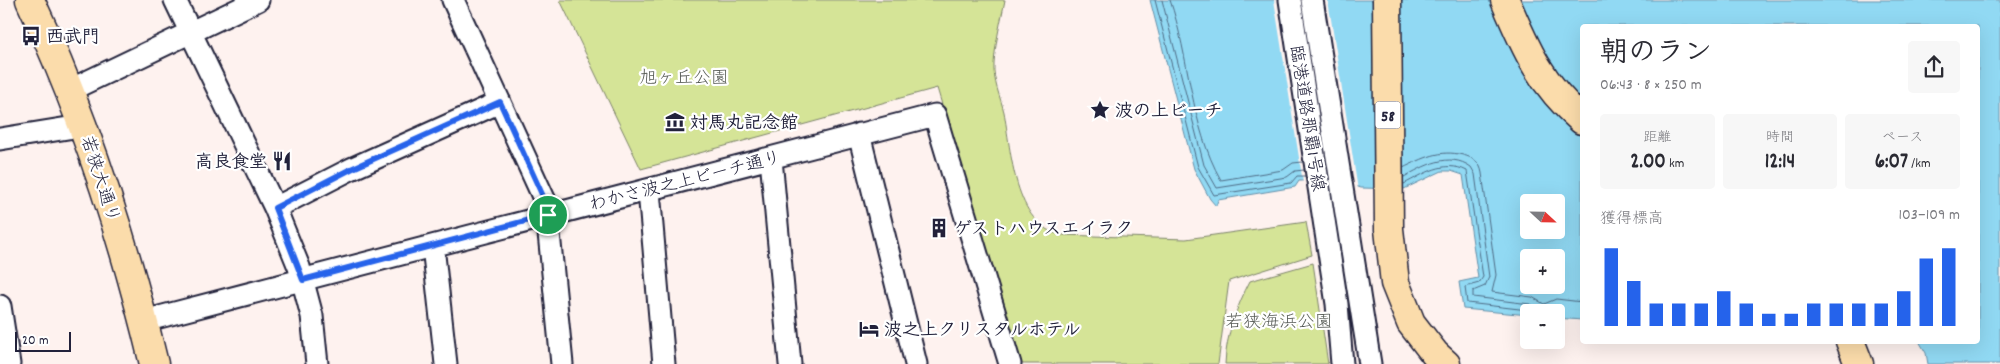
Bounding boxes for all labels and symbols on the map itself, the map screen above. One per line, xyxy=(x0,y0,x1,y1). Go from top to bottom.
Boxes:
bus stop icon: 西武門 xyxy=(20,25,42,47)
place label: 西武門 xyxy=(46,26,100,51)
street label: 臨港道路那覇1号線 xyxy=(1282,43,1329,193)
park label: 旭ヶ丘公園 xyxy=(639,67,729,92)
place icon: 波の上ビーチ xyxy=(1089,99,1111,121)
place label: 波の上ビーチ xyxy=(1115,100,1222,125)
road number: 58 xyxy=(1376,102,1400,128)
museum icon: 対馬丸記念館 xyxy=(664,111,686,133)
place label: 対馬丸記念館 xyxy=(690,112,798,137)
street label: 若狭大通り xyxy=(73,133,124,226)
street label: わかさ波之上ビーチ通り xyxy=(587,146,784,218)
restaurant icon: 高良食堂 xyxy=(271,150,293,172)
place label: 高良食堂 xyxy=(195,151,267,176)
pin xyxy=(527,194,569,236)
north arrow xyxy=(1520,194,1565,239)
building icon: ゲストハウスエイラク xyxy=(928,217,950,239)
place label: ゲストハウスエイラク xyxy=(954,218,1133,243)
park label: 若狭海浜公園 xyxy=(1225,311,1333,336)
hotel icon: 波之上クリスタルホテル xyxy=(858,318,880,340)
place label: 波之上クリスタルホテル xyxy=(884,319,1081,344)
scale bar xyxy=(15,329,71,352)

